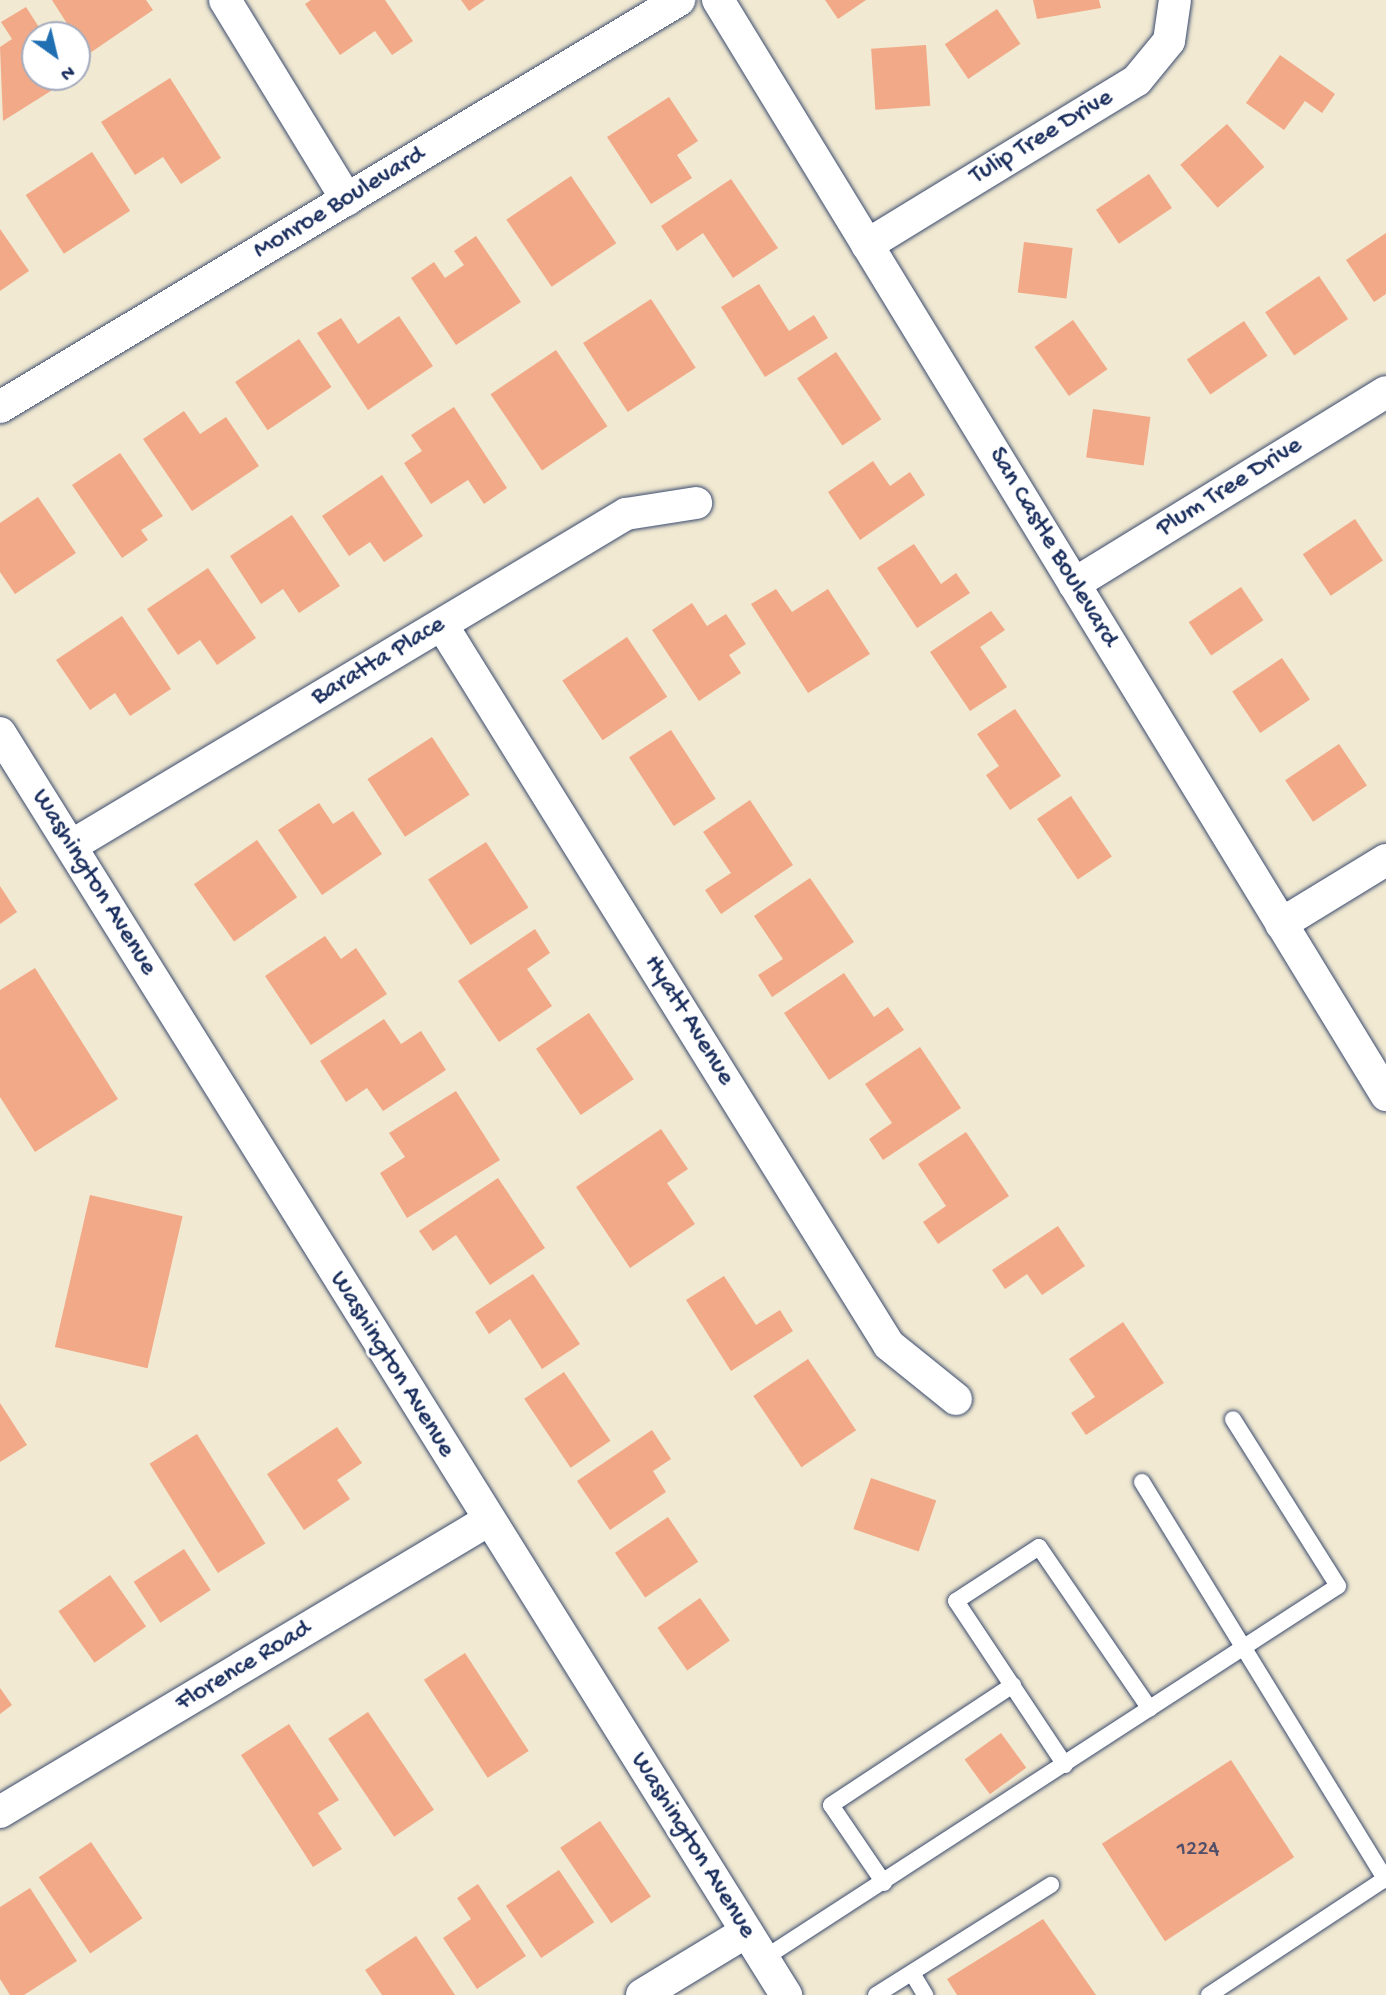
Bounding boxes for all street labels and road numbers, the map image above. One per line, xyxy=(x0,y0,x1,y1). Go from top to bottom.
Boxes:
street label: Tulip Tree Drive xyxy=(965,83,1119,193)
street label: Monroe Boulevard xyxy=(249,141,431,267)
street label: Plum Tree Drive xyxy=(1151,431,1309,545)
street label: San Castle Boulevard xyxy=(980,442,1124,654)
street label: Baratta Place xyxy=(307,610,451,714)
street label: Washington Avenue xyxy=(23,784,163,982)
street label: Hyatt Avenue xyxy=(636,950,740,1092)
street label: Washington Avenue xyxy=(321,1266,461,1464)
street label: Florence Road xyxy=(171,1614,317,1720)
street label: Washington Avenue xyxy=(622,1747,762,1945)

